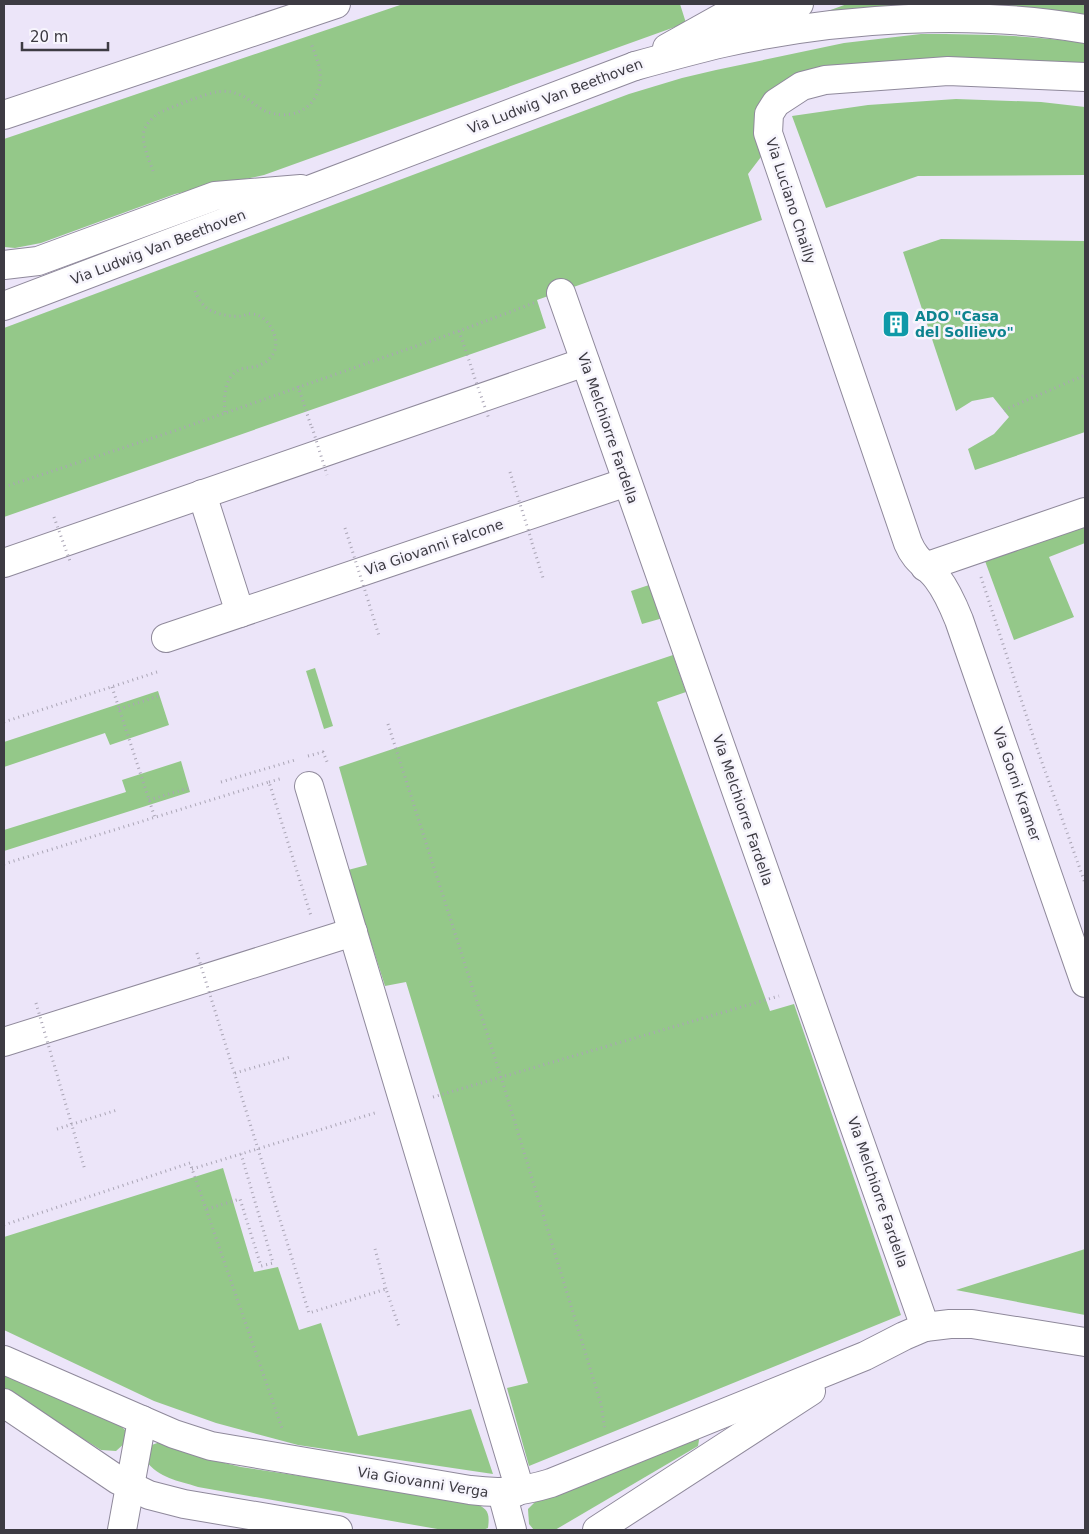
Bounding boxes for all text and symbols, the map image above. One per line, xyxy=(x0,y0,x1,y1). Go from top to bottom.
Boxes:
scale bar xyxy=(22,20,109,52)
text: 20 m xyxy=(30,28,68,46)
street label: Via Ludwig Van Beethoven xyxy=(465,55,645,137)
street label: Via Luciano Chailly xyxy=(763,136,819,266)
street label: Via Ludwig Van Beethoven xyxy=(68,206,248,288)
place label: ADO "Casa del Sollievo" xyxy=(915,308,1014,340)
building icon: ADO "Casa del Sollievo" xyxy=(881,309,911,339)
street label: Via Melchiorre Fardella xyxy=(575,350,641,506)
street label: Via Giovanni Falcone xyxy=(363,516,505,578)
street label: Via Gorni Kramer xyxy=(990,725,1044,843)
street label: Via Melchiorre Fardella xyxy=(710,732,776,888)
street label: Via Melchiorre Fardella xyxy=(845,1114,911,1270)
street label: Via Giovanni Verga xyxy=(356,1464,490,1500)

